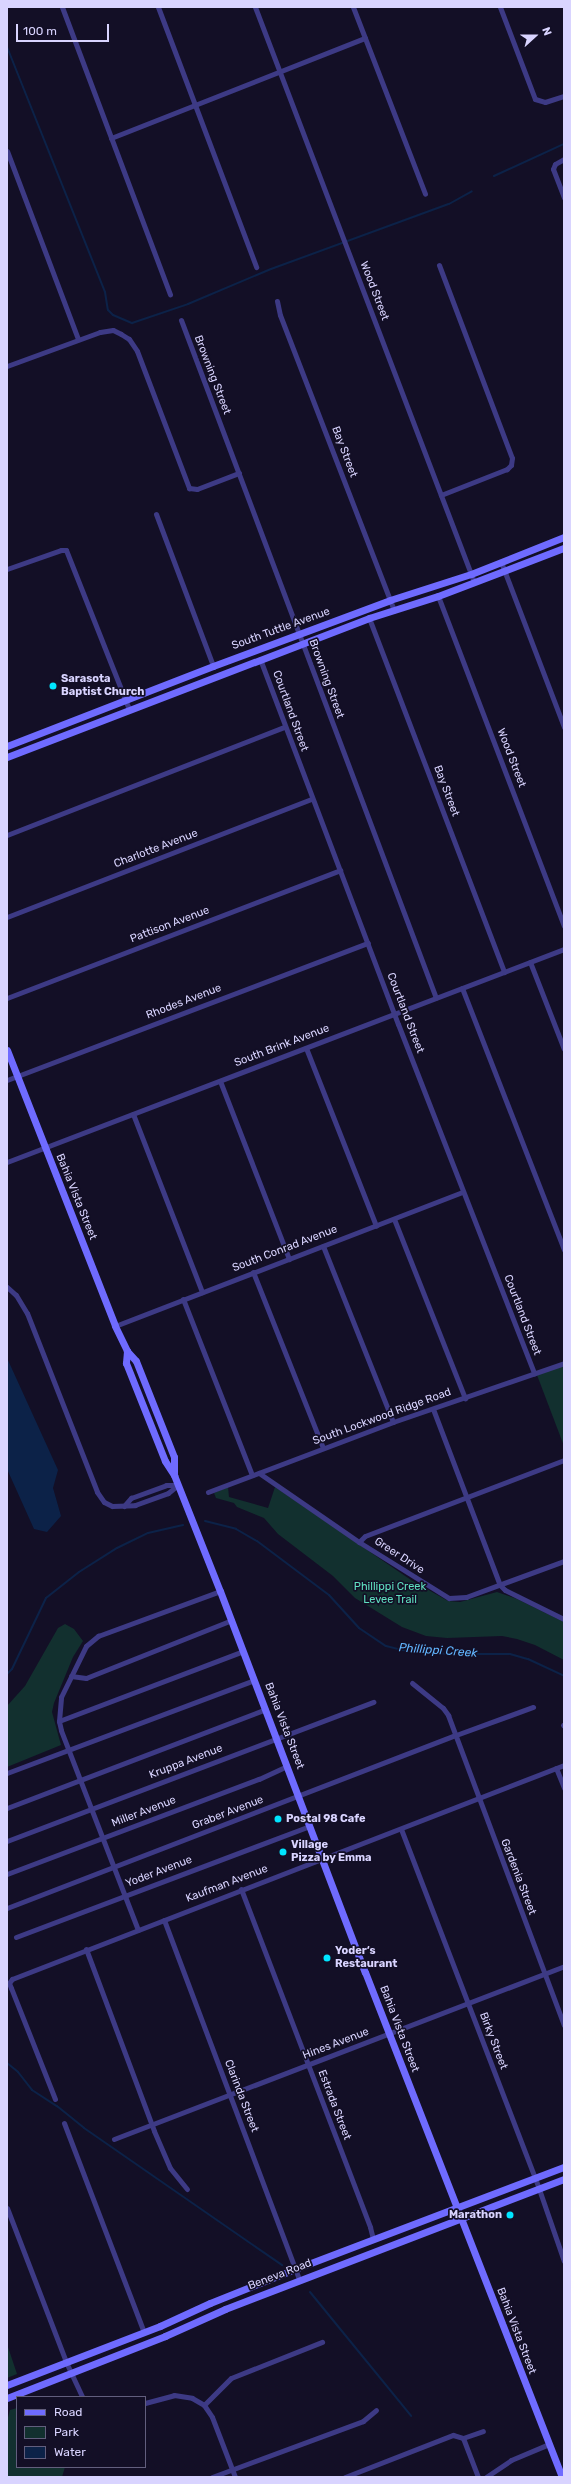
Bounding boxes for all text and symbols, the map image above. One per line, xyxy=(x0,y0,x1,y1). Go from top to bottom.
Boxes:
scale bar xyxy=(18,16,111,42)
north arrow xyxy=(515,16,555,56)
text: 100 m xyxy=(23,24,57,38)
text: N xyxy=(539,25,554,38)
street label: Wood Street xyxy=(357,260,391,322)
street label: Browning Street xyxy=(191,334,233,416)
street label: Bay Street xyxy=(328,424,360,480)
street label: South Tuttle Avenue xyxy=(230,605,332,653)
street label: Browning Street xyxy=(306,638,346,720)
street label: Courtland Street xyxy=(269,669,311,753)
place label: Sarasota Baptist Church xyxy=(61,673,144,699)
marker: Sarasota Baptist Church xyxy=(48,681,58,691)
street label: Wood Street xyxy=(494,727,528,789)
street label: Bay Street xyxy=(430,763,462,819)
street label: Charlotte Avenue xyxy=(112,827,200,871)
street label: Pattison Avenue xyxy=(128,904,212,946)
street label: Courtland Street xyxy=(384,971,426,1055)
street label: Rhodes Avenue xyxy=(144,982,224,1022)
street label: South Brink Avenue xyxy=(232,1022,332,1070)
street label: Bahia Vista Street xyxy=(53,1152,99,1242)
street label: South Conrad Avenue xyxy=(230,1223,340,1275)
street label: Courtland Street xyxy=(501,1273,543,1357)
street label: South Lockwood Ridge Road xyxy=(311,1386,453,1448)
street label: Greer Drive xyxy=(371,1535,427,1577)
park label: Phillippi Creek Levee Trail xyxy=(354,1581,426,1607)
water label: Phillippi Creek xyxy=(398,1641,478,1661)
street label: Bahia Vista Street xyxy=(261,1681,307,1771)
street label: Kruppa Avenue xyxy=(147,1742,225,1782)
street label: Graber Avenue xyxy=(190,1793,266,1833)
street label: Miller Avenue xyxy=(110,1794,178,1830)
place label: Postal 98 Cafe xyxy=(286,1812,366,1826)
marker: Postal 98 Cafe xyxy=(273,1814,283,1824)
street label: Gardenia Street xyxy=(497,1837,539,1917)
place label: Village Pizza by Emma xyxy=(291,1839,372,1865)
marker: Village Pizza by Emma xyxy=(278,1847,288,1857)
street label: Yoder Avenue xyxy=(124,1853,194,1891)
street label: Kaufman Avenue xyxy=(184,1862,270,1906)
place label: Yoder‘s Restaurant xyxy=(335,1945,397,1971)
marker: Yoder‘s Restaurant xyxy=(322,1953,332,1963)
street label: Bahia Vista Street xyxy=(376,1984,422,2074)
street label: Birky Street xyxy=(476,2010,510,2072)
street label: Hines Avenue xyxy=(301,2025,371,2063)
street label: Clarinda Street xyxy=(221,2058,261,2134)
street label: Estrada Street xyxy=(315,2068,353,2142)
place label: Marathon xyxy=(449,2208,502,2222)
marker: Marathon xyxy=(505,2210,515,2220)
street label: Beneva Road xyxy=(246,2257,314,2293)
street label: Bahia Vista Street xyxy=(493,2286,539,2376)
legend xyxy=(16,2396,146,2468)
text: Road xyxy=(54,2405,82,2419)
text: Park xyxy=(54,2425,79,2439)
text: Water xyxy=(54,2445,86,2459)

